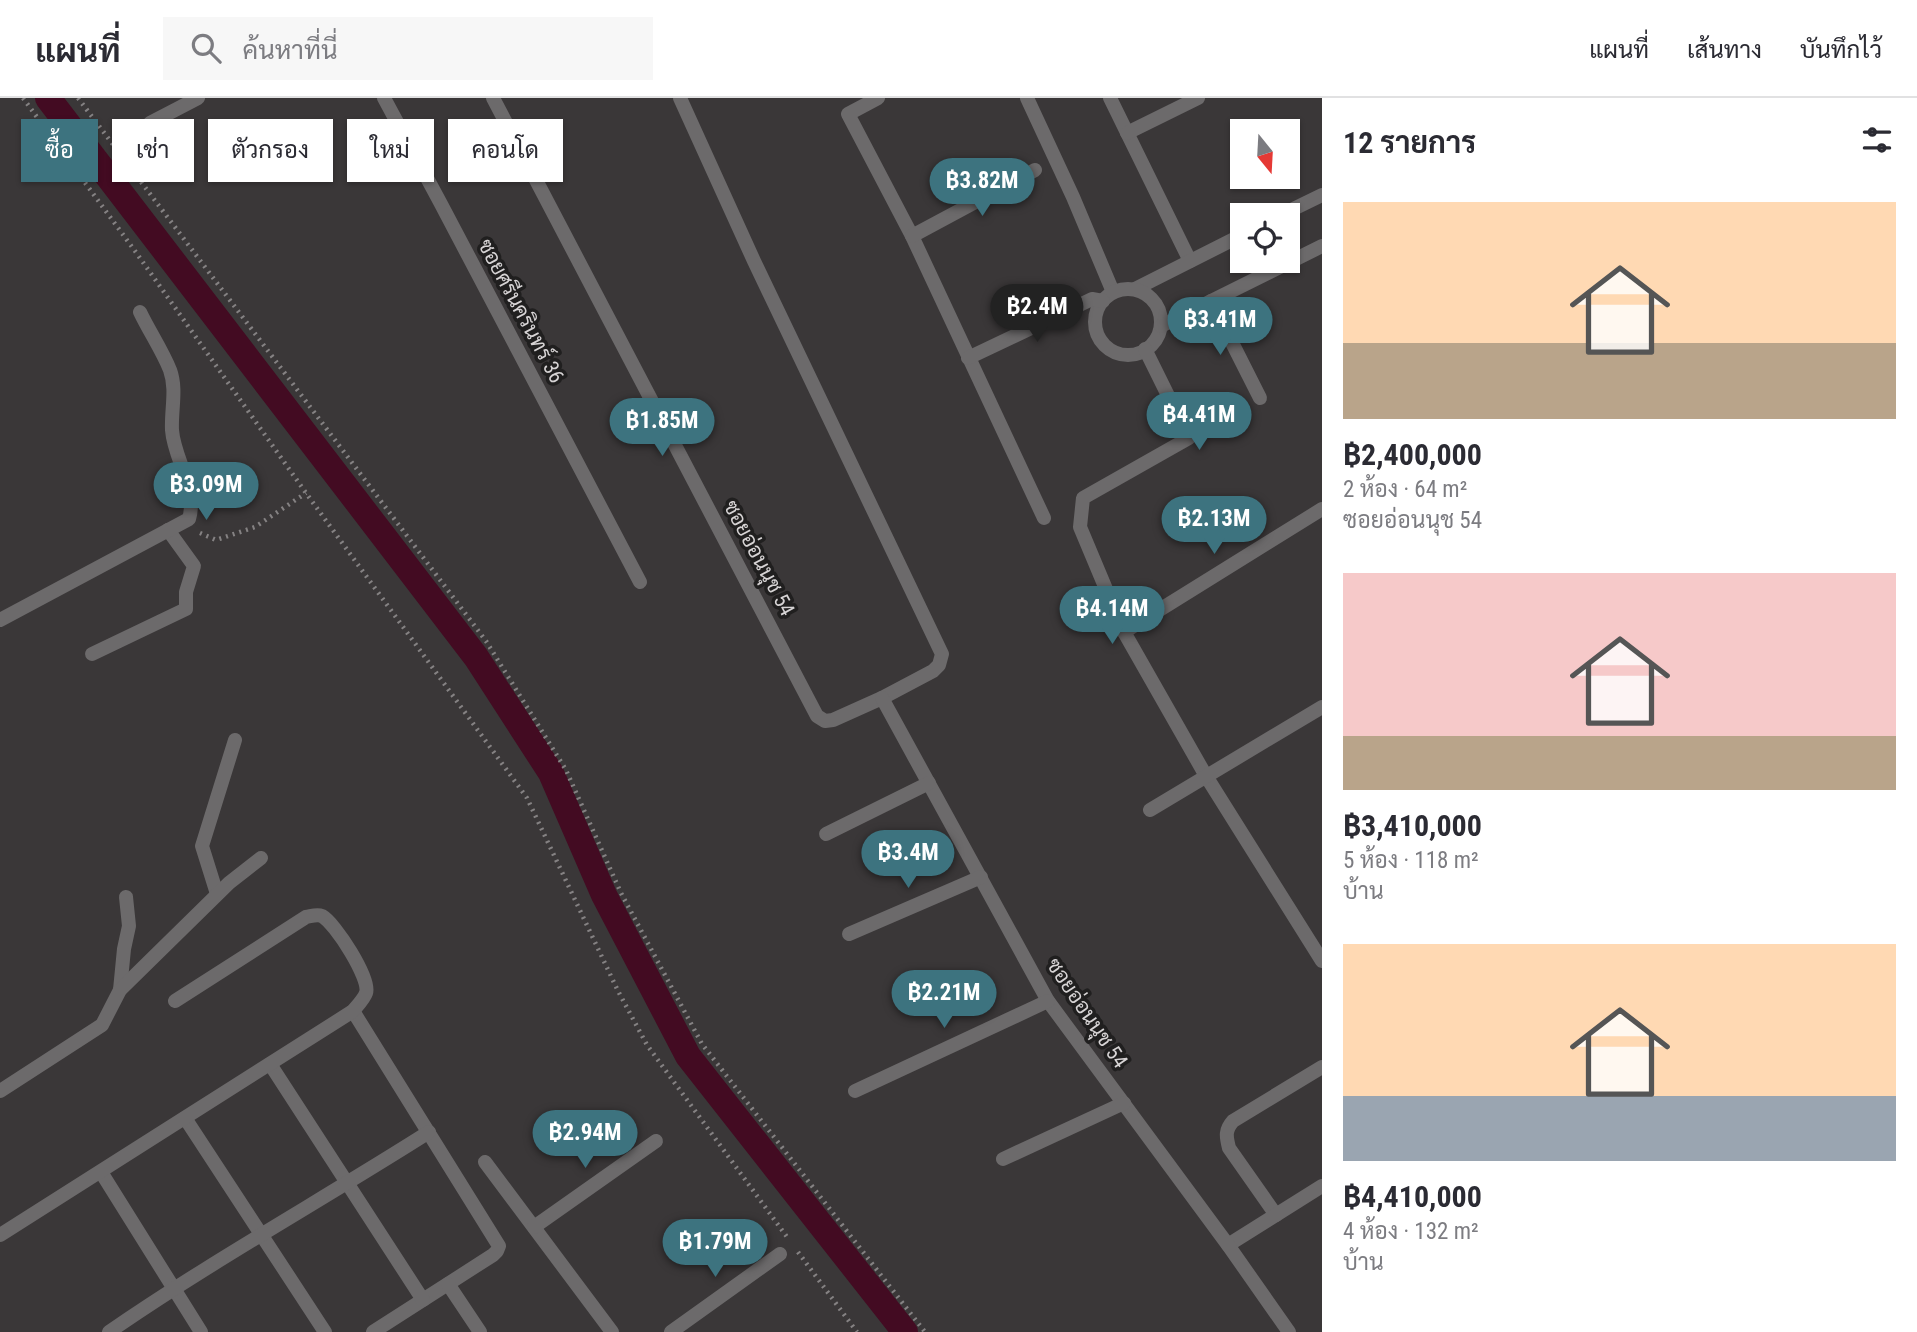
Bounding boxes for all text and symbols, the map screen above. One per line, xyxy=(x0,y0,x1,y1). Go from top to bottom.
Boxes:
search box xyxy=(163,17,653,80)
icon: search xyxy=(187,29,225,67)
text: แผนที่ xyxy=(35,31,121,70)
text: ค้นหาที่นี่ xyxy=(243,35,338,65)
text: แผนที่ xyxy=(1589,36,1649,64)
text: เส้นทาง xyxy=(1687,36,1762,64)
text: บันทึกไว้ xyxy=(1800,36,1882,64)
chip: ซื้อ xyxy=(21,119,98,182)
chip: เช่า xyxy=(112,119,194,182)
chip: ตัวกรอง xyxy=(208,119,333,182)
chip: ใหม่ xyxy=(347,119,434,182)
chip: คอนโด xyxy=(448,119,563,182)
north arrow xyxy=(1230,119,1300,189)
map controls xyxy=(1230,119,1300,273)
icon: filters xyxy=(1858,121,1896,159)
text: 12 รายการ xyxy=(1343,125,1476,160)
pin: ฿3.82M xyxy=(925,158,1039,218)
text: ฿3.82M xyxy=(946,167,1018,194)
button: locate xyxy=(1230,203,1300,273)
street label: ซอยศรีนครินทร์ 36 xyxy=(473,234,571,387)
icon: home xyxy=(1557,247,1683,373)
pin: ฿2.4M xyxy=(988,285,1086,344)
text: ฿2.4M xyxy=(1006,293,1068,320)
pin: ฿3.41M xyxy=(1163,298,1277,357)
text: ฿3.41M xyxy=(1184,306,1256,333)
pin: ฿4.41M xyxy=(1142,392,1256,452)
pin: ฿1.85M xyxy=(605,398,719,458)
text: ฿4.41M xyxy=(1163,401,1235,428)
text: ฿1.85M xyxy=(626,407,698,434)
text: ฿2,400,000 xyxy=(1343,437,1482,472)
pin: ฿3.09M xyxy=(149,462,263,522)
text: ฿3.09M xyxy=(170,471,242,498)
text: 2 ห้อง · 64 m² xyxy=(1343,476,1467,503)
street label: ซอยอ่อนนุช 54 xyxy=(717,496,799,621)
pin: ฿2.13M xyxy=(1157,496,1271,556)
text: ฿2.13M xyxy=(1178,505,1250,532)
text: ซอยอ่อนนุช 54 xyxy=(1343,507,1482,534)
pin: ฿4.14M xyxy=(1055,587,1169,646)
text: ฿4.14M xyxy=(1076,595,1148,622)
icon: home xyxy=(1557,618,1683,744)
text: ฿3,410,000 xyxy=(1343,808,1482,843)
pin: ฿3.4M xyxy=(859,830,957,890)
text: ฿3.4M xyxy=(877,839,939,866)
text: 5 ห้อง · 118 m² xyxy=(1343,847,1479,874)
text: บ้าน xyxy=(1343,878,1384,905)
street label: ซอยอ่อนนุช 54 xyxy=(1040,954,1132,1073)
pin: ฿2.21M xyxy=(887,970,1001,1030)
text: ฿2.21M xyxy=(908,979,980,1006)
icon: home xyxy=(1557,989,1683,1115)
pin: ฿2.94M xyxy=(528,1110,642,1170)
text: ฿2.94M xyxy=(549,1119,621,1146)
text: ฿4,410,000 xyxy=(1343,1179,1482,1214)
text: 4 ห้อง · 132 m² xyxy=(1343,1218,1479,1245)
pin: ฿1.79M xyxy=(658,1220,772,1279)
text: ฿1.79M xyxy=(679,1228,751,1255)
text: บ้าน xyxy=(1343,1249,1384,1276)

